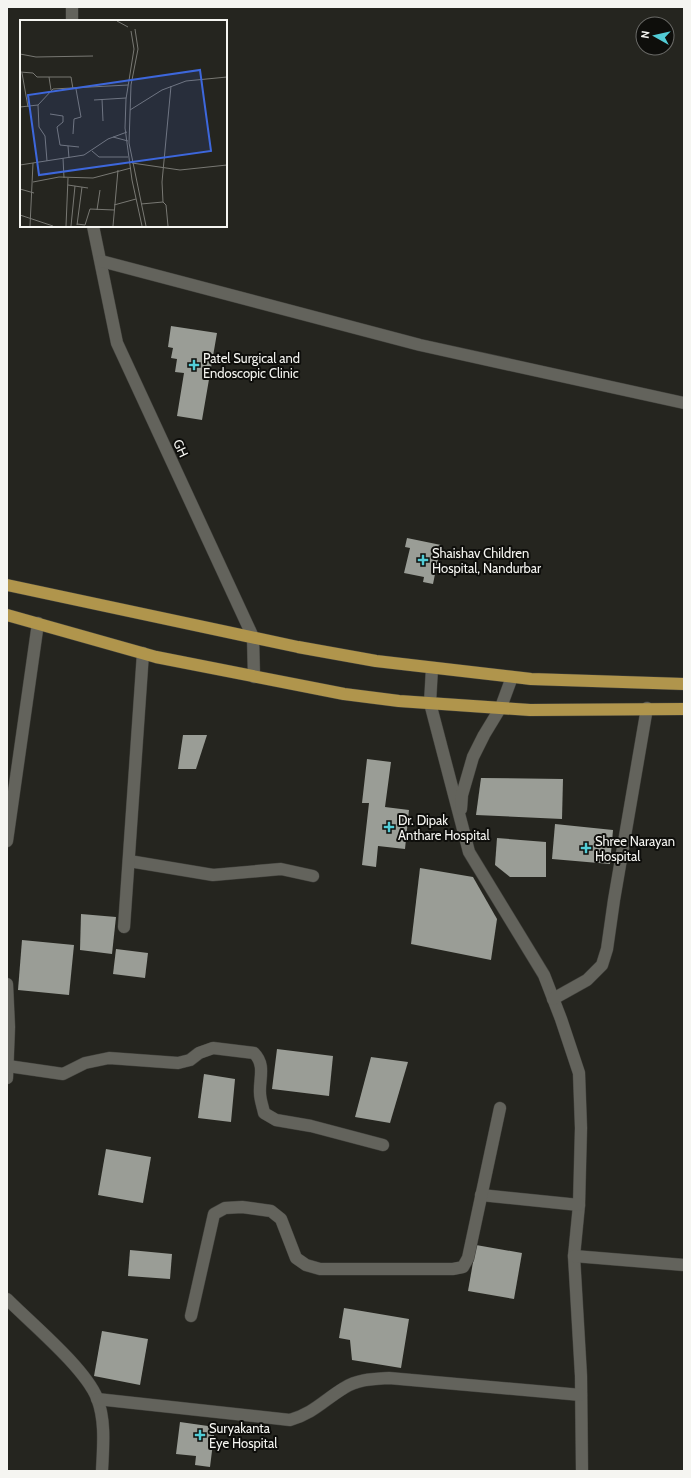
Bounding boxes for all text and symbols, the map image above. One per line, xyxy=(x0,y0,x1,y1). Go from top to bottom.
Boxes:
north arrow xyxy=(635,16,675,56)
inset map xyxy=(20,20,227,227)
text: N xyxy=(638,30,653,39)
place label: Patel Surgical and Endoscopic Clinic xyxy=(203,350,300,381)
marker: Patel Surgical and Endoscopic Clinic xyxy=(188,359,200,371)
street label: GH xyxy=(170,436,192,460)
place label: Shaishav Children Hospital, Nandurbar xyxy=(432,545,542,576)
marker: Shaishav Children Hospital, Nandurbar xyxy=(417,554,429,566)
place label: Dr. Dipak Anthare Hospital xyxy=(398,812,490,843)
marker: Dr. Dipak Anthare Hospital xyxy=(383,821,395,833)
place label: Shree Narayan Hospital xyxy=(595,833,675,864)
marker: Shree Narayan Hospital xyxy=(580,842,592,854)
place label: Suryakanta Eye Hospital xyxy=(209,1420,277,1451)
marker: Suryakanta Eye Hospital xyxy=(194,1429,206,1441)

